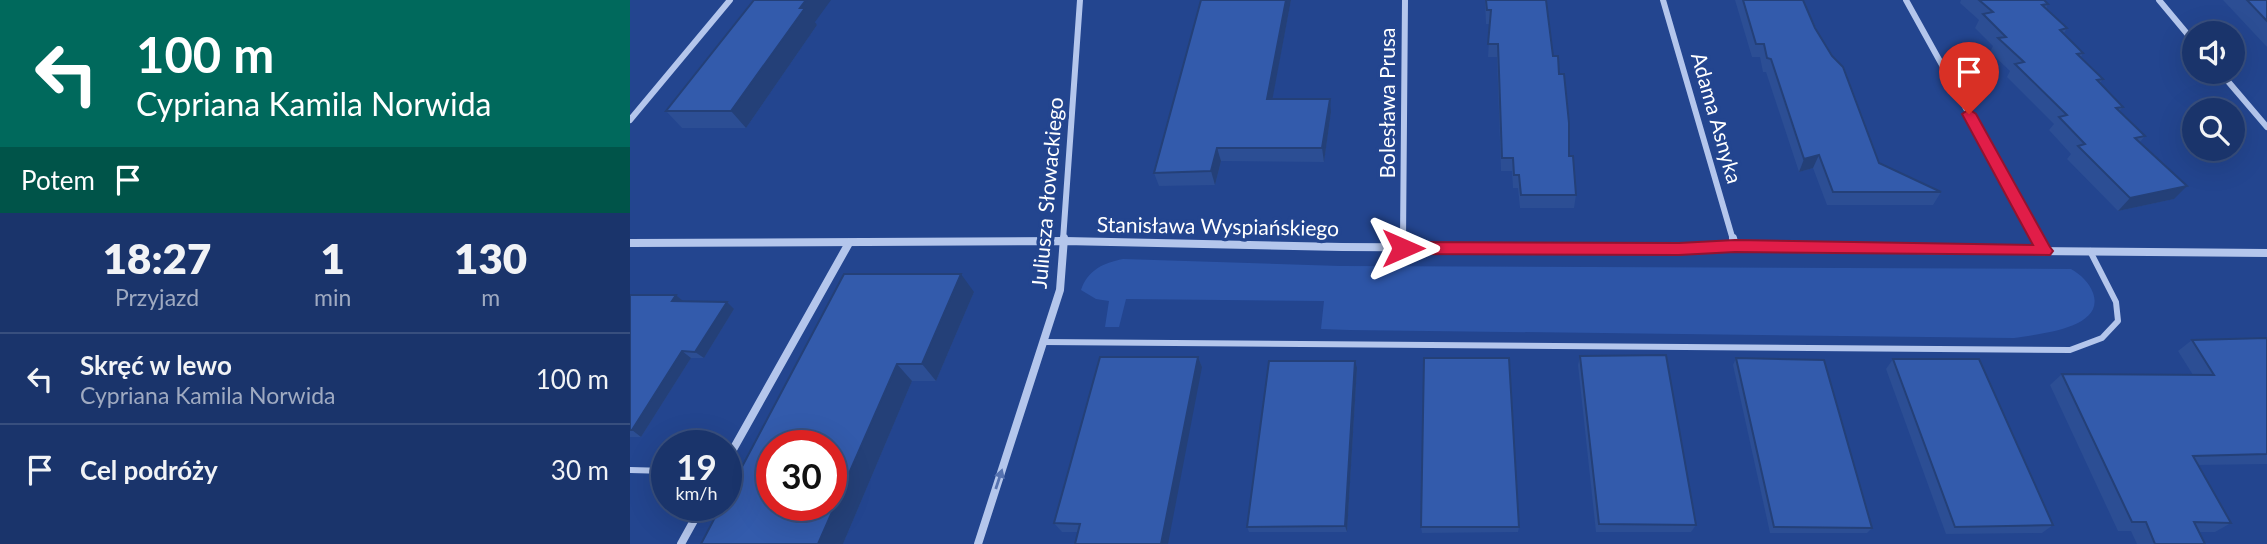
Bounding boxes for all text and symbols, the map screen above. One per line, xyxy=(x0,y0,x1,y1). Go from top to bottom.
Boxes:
map controls xyxy=(2182,21,2245,161)
button: sound xyxy=(2182,21,2245,84)
text: 100 m xyxy=(136,25,274,83)
icon: left xyxy=(21,28,112,119)
street label: Bolesława Prusa xyxy=(1374,28,1399,178)
pin xyxy=(1939,42,1999,114)
street label: Adama Asnyka xyxy=(1687,49,1748,186)
icon: arrive xyxy=(1950,53,1988,91)
text: Cypriana Kamila Norwida xyxy=(136,84,491,123)
street label: Juliusza Słowackiego xyxy=(1026,96,1067,290)
button: search xyxy=(2182,98,2245,161)
icon: arrive xyxy=(109,161,147,199)
text: Potem xyxy=(21,164,95,196)
street label: Stanisława Wyspiańskiego xyxy=(1097,211,1339,240)
position arrow xyxy=(1366,211,1440,285)
text: 18:27 xyxy=(103,233,211,283)
text: 1 xyxy=(321,233,345,283)
text: 130 xyxy=(454,233,527,283)
text: Przyjazd xyxy=(115,283,199,311)
text: min xyxy=(314,283,351,311)
text: m xyxy=(481,283,500,311)
text: Skręć w lewo xyxy=(80,349,232,381)
icon: left xyxy=(21,360,59,398)
text: 100 m xyxy=(536,363,609,395)
text: Cypriana Kamila Norwida xyxy=(80,381,336,409)
speed limit sign: 30 xyxy=(756,430,847,521)
text: 19 xyxy=(676,445,717,487)
icon: arrive xyxy=(21,451,59,489)
text: Cel podróży xyxy=(80,454,218,486)
text: 30 m xyxy=(551,454,609,486)
one-way arrow xyxy=(994,468,1005,489)
text: km/h xyxy=(675,482,718,504)

